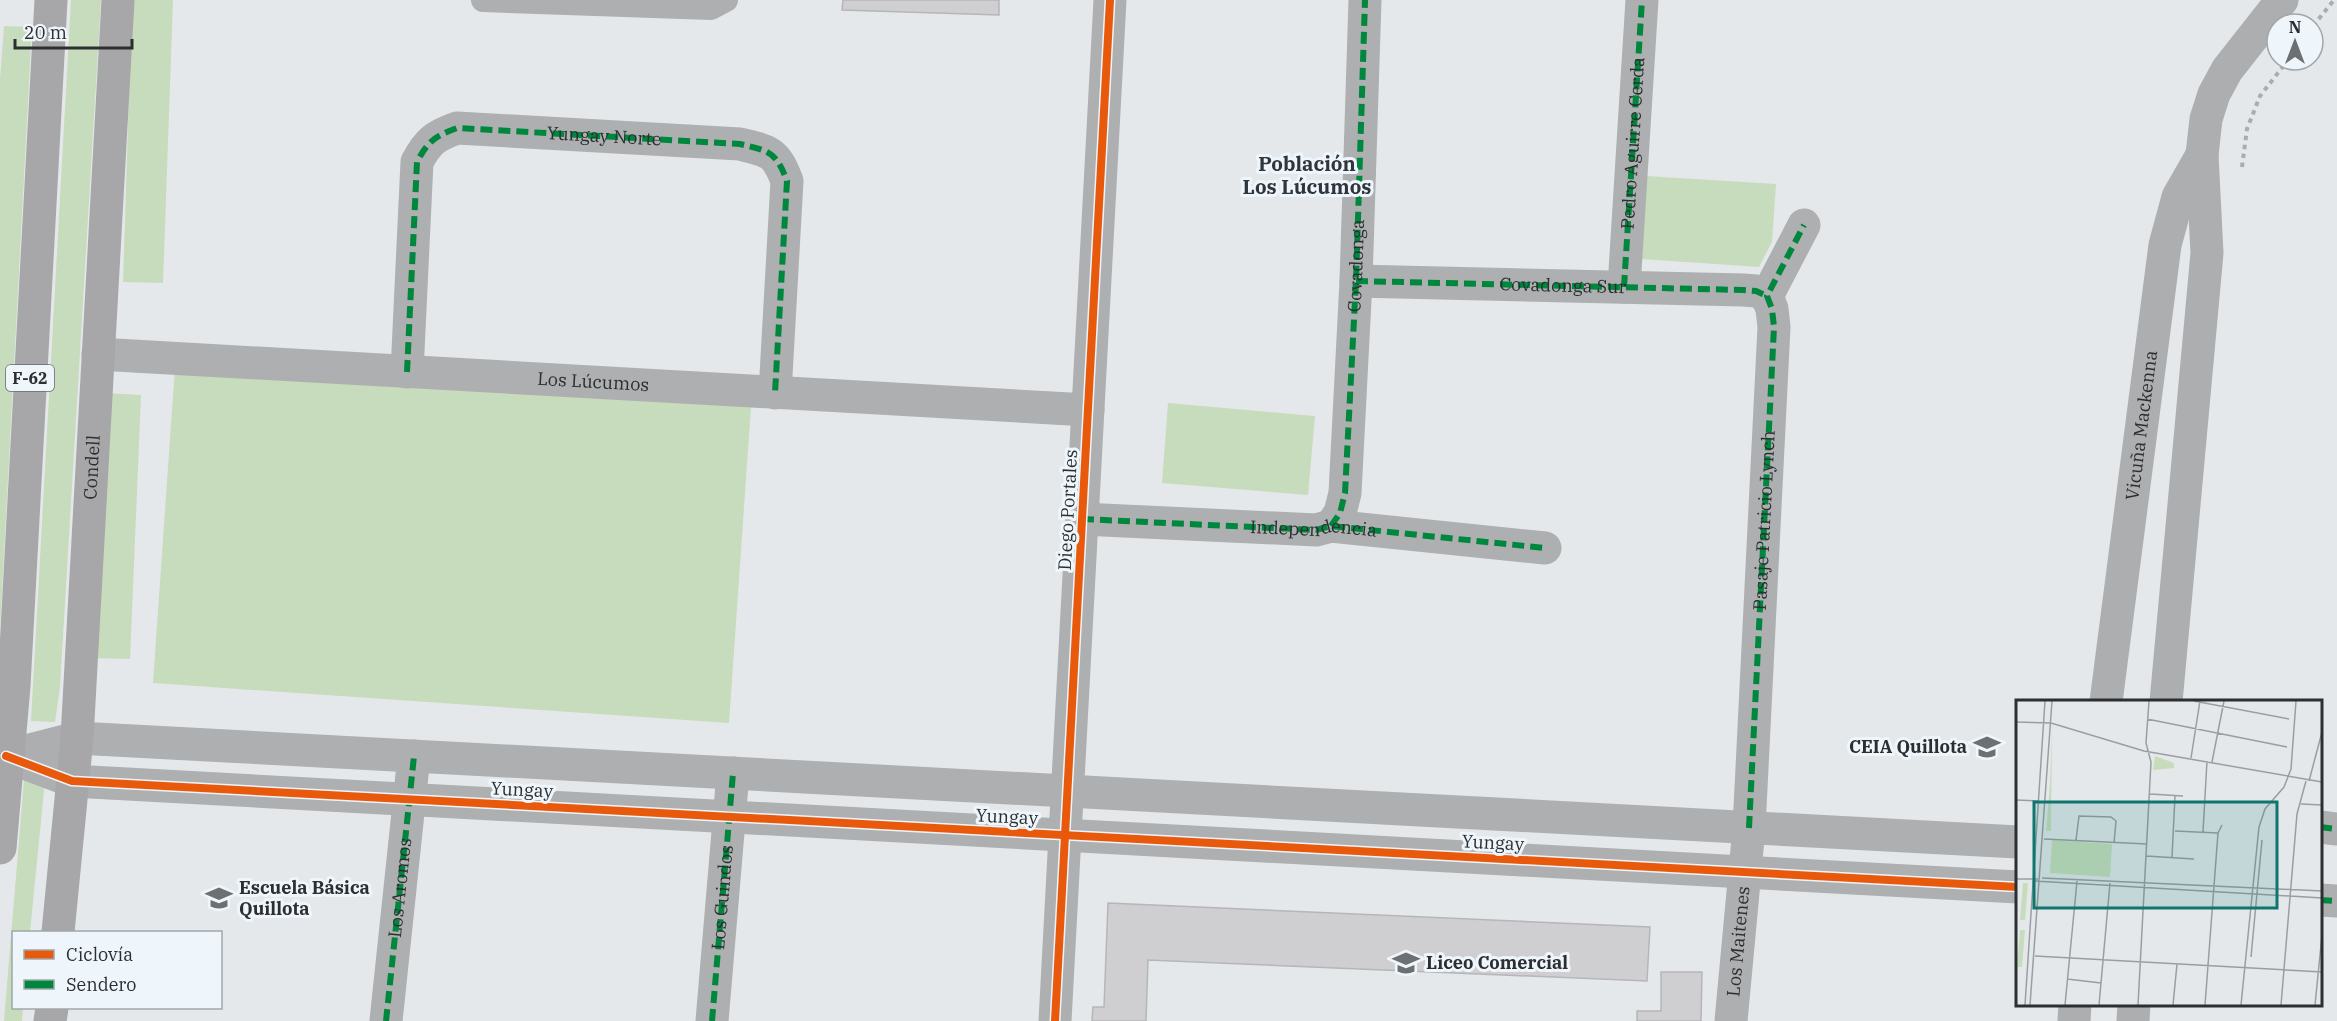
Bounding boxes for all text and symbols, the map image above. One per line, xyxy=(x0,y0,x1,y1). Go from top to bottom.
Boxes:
scale bar xyxy=(15,12,132,50)
north arrow xyxy=(2265,12,2325,72)
text: N xyxy=(2289,17,2301,37)
text: 20 m xyxy=(24,21,67,44)
street label: Pedro Aguirre Cerda xyxy=(1616,56,1649,230)
street label: Yungay Norte xyxy=(546,121,662,151)
district label: Población Los Lúcumos xyxy=(1243,150,1371,200)
street label: Covadonga xyxy=(1342,219,1369,313)
street label: Covadonga Sur xyxy=(1499,272,1627,298)
street label: Vicuña Mackenna xyxy=(2120,349,2162,502)
road number: F-62 xyxy=(6,365,54,391)
street label: Los Lúcumos xyxy=(537,367,650,396)
street label: Pasaje Patricio Lynch xyxy=(1748,430,1780,611)
street label: Condell xyxy=(78,434,105,500)
street label: Diego Portales xyxy=(1053,449,1082,571)
street label: Independencia xyxy=(1249,514,1378,542)
inset map xyxy=(2016,700,2322,1006)
school or university icon: CEIA Quillota xyxy=(1972,732,2002,762)
place label: CEIA Quillota xyxy=(1849,735,1967,758)
street label: Yungay xyxy=(490,776,554,803)
street label: Yungay xyxy=(975,803,1039,830)
street label: Yungay xyxy=(1461,829,1525,856)
street label: Los Aromos xyxy=(383,837,416,939)
street label: Los Guindos xyxy=(706,844,738,951)
place label: Escuela Básica Quillota xyxy=(239,876,370,920)
school or university icon: Escuela Básica Quillota xyxy=(204,883,234,913)
street label: Los Maitenes xyxy=(1721,885,1755,998)
legend xyxy=(12,931,222,1009)
text: Ciclovía xyxy=(66,943,133,966)
school or university icon: Liceo Comercial xyxy=(1391,948,1421,978)
place label: Liceo Comercial xyxy=(1426,951,1568,974)
text: Sendero xyxy=(66,973,136,996)

